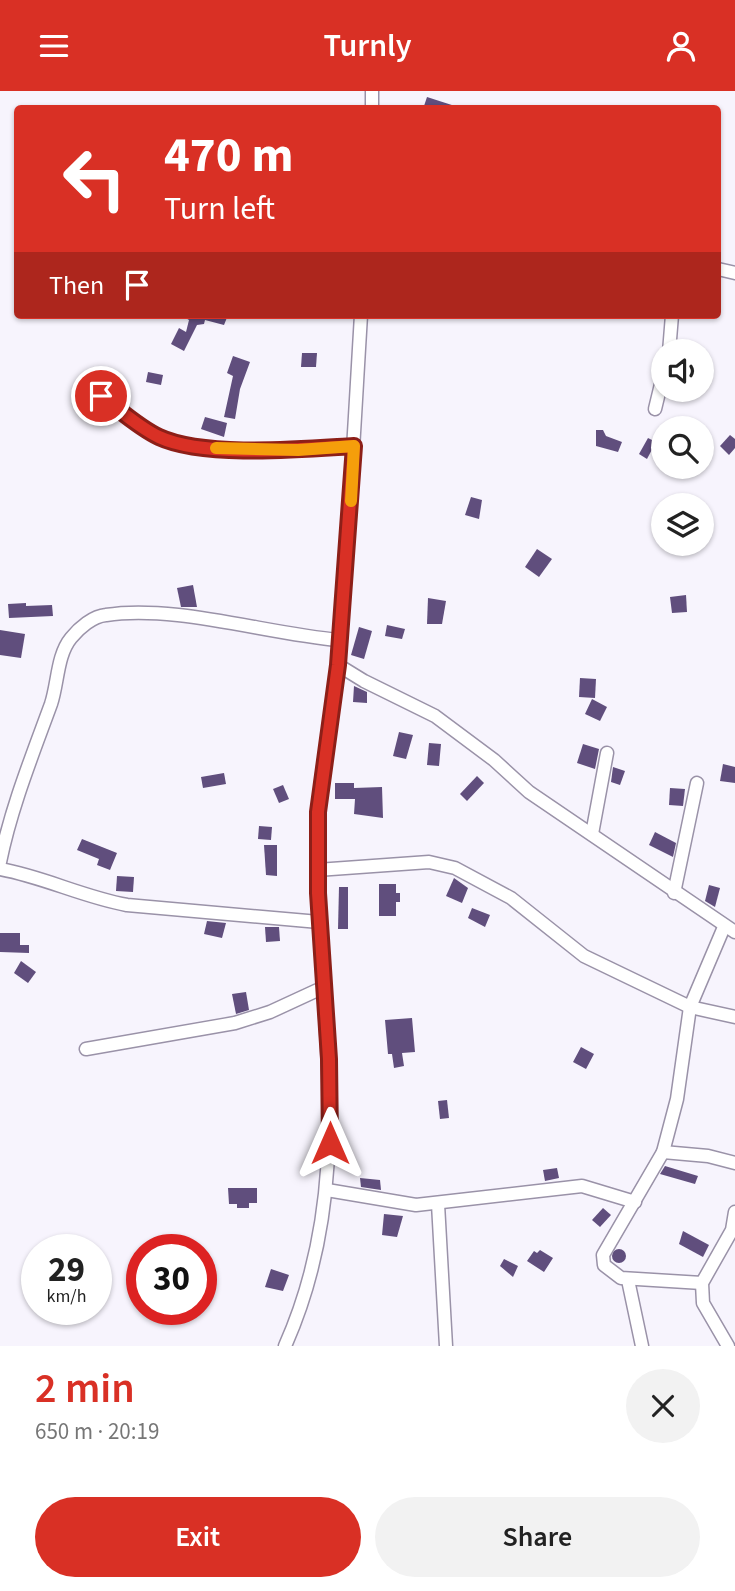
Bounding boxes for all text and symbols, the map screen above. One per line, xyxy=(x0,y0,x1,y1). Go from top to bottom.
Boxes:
text: Turnly xyxy=(323,23,412,69)
icon: menu xyxy=(35,27,73,65)
icon: person xyxy=(662,27,700,65)
text: 470 m xyxy=(164,121,293,191)
icon: left xyxy=(49,133,140,224)
text: Turn left xyxy=(164,186,275,232)
icon: arrive xyxy=(118,266,156,304)
text: Then xyxy=(49,267,104,304)
map controls xyxy=(651,339,714,556)
button: sound xyxy=(651,339,714,402)
pin xyxy=(71,366,131,426)
icon: arrive xyxy=(82,377,120,415)
button: search xyxy=(651,416,714,479)
button: layers xyxy=(651,493,714,556)
position arrow xyxy=(293,1106,367,1180)
speed limit sign: 30 xyxy=(126,1234,217,1325)
text: 29 xyxy=(48,1245,85,1295)
text: km/h xyxy=(47,1284,86,1309)
text: 2 min xyxy=(35,1359,135,1419)
button: close xyxy=(626,1369,700,1443)
text: 650 m · 20:19 xyxy=(35,1415,159,1448)
button: Exit xyxy=(35,1497,361,1577)
button: Share xyxy=(375,1497,700,1577)

